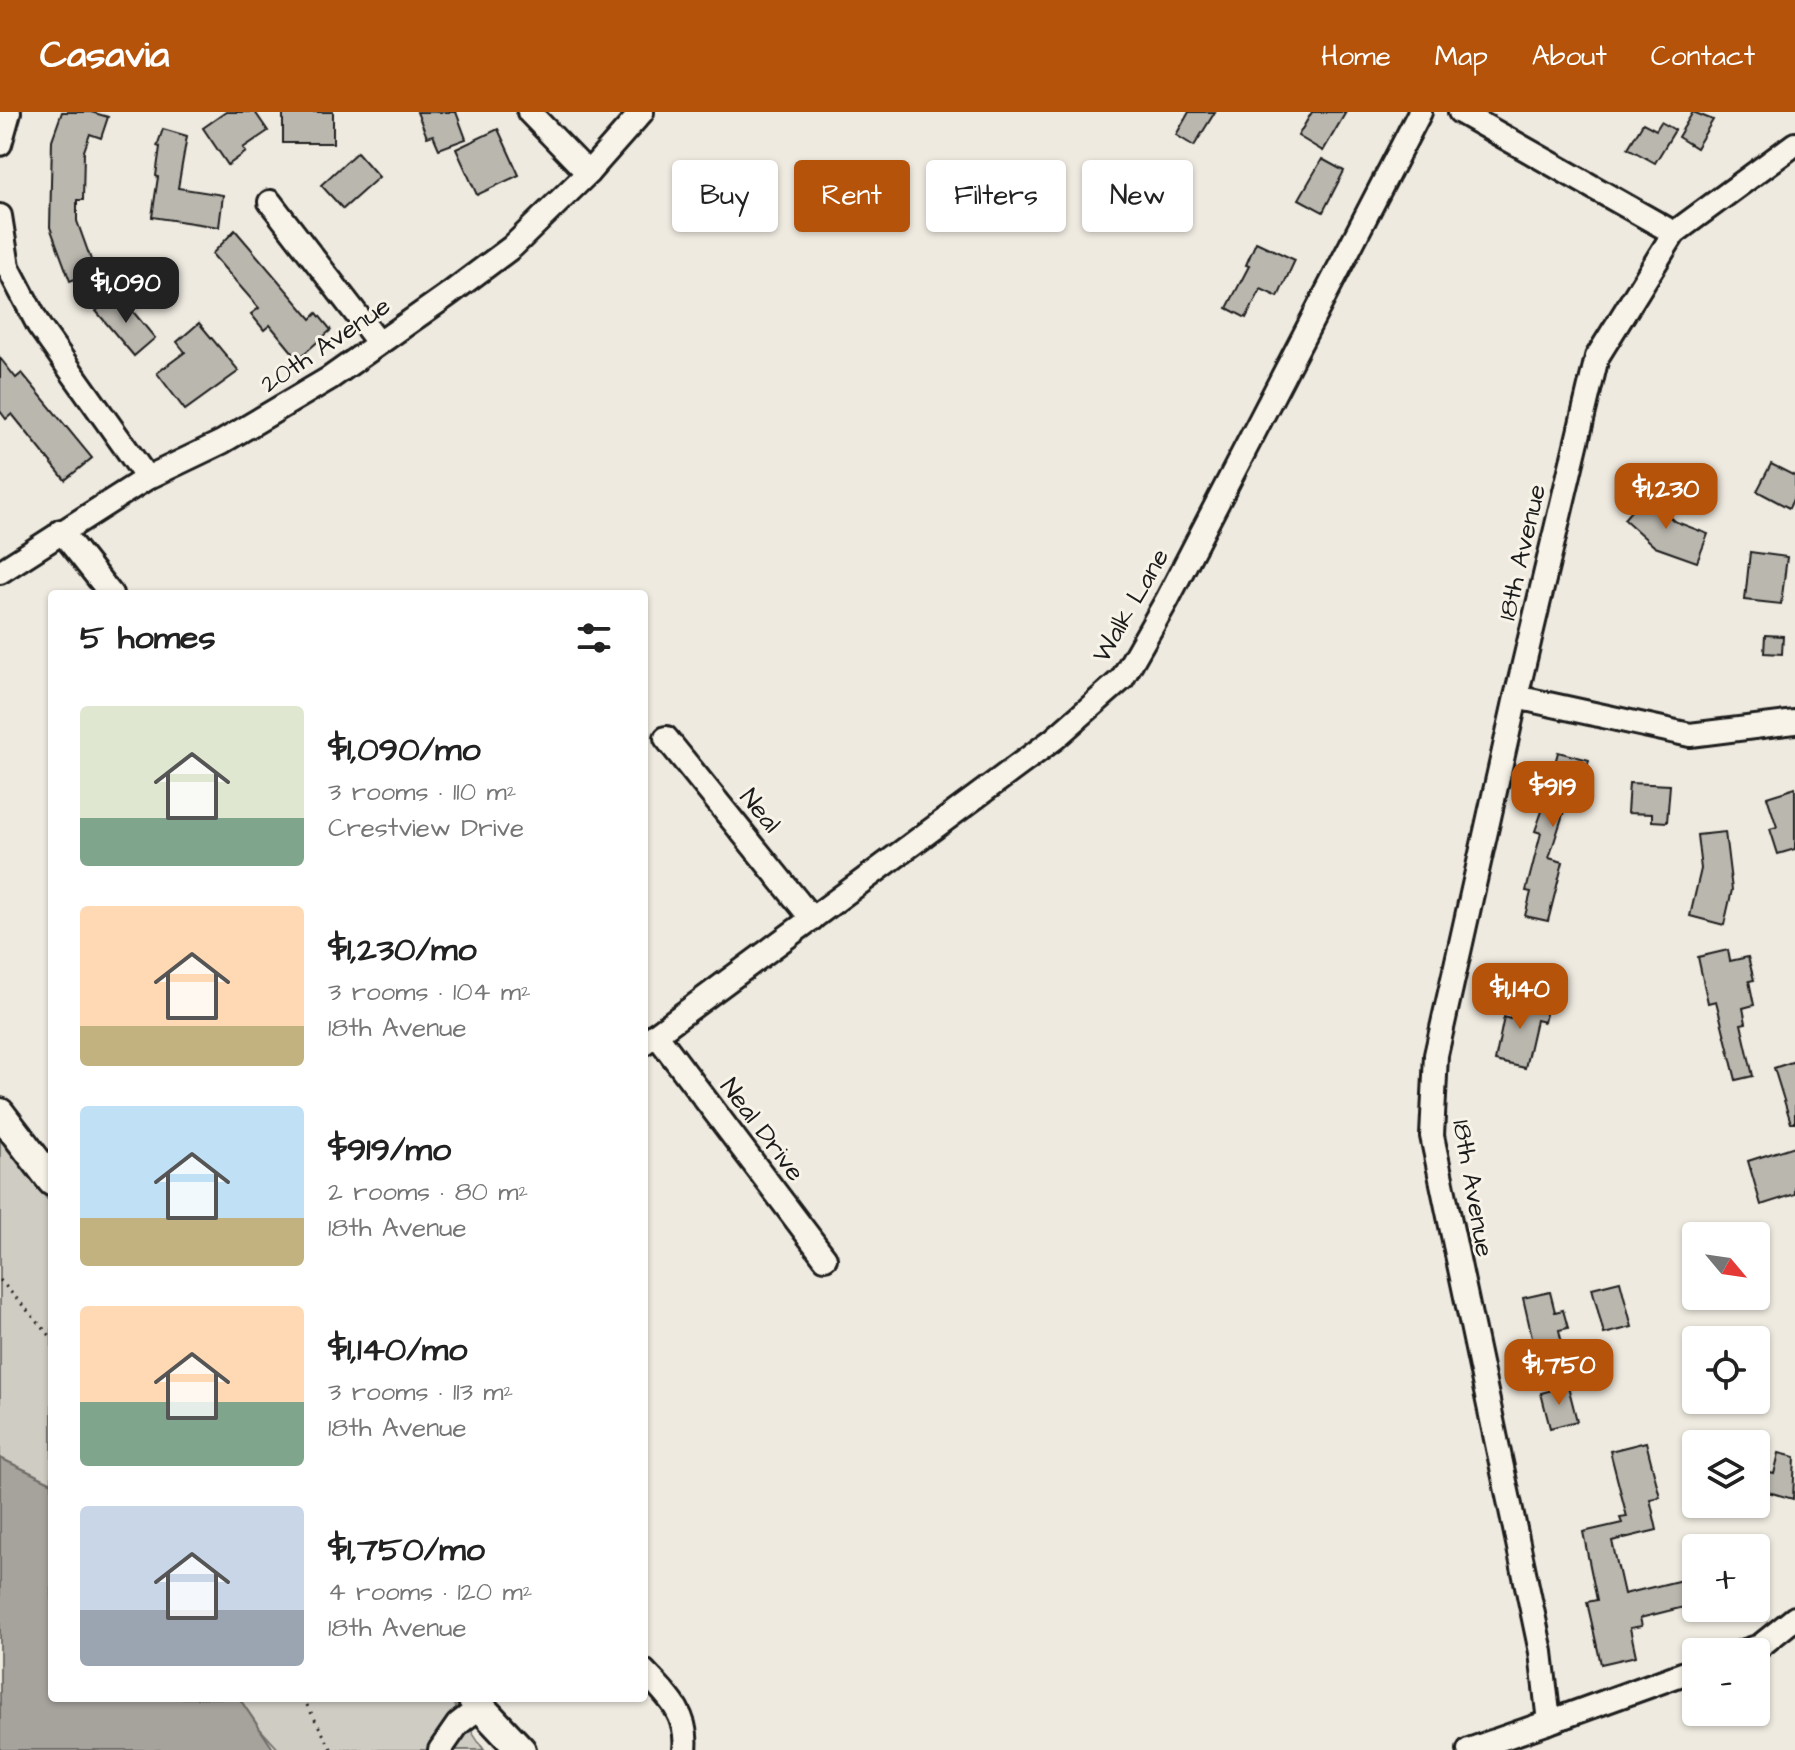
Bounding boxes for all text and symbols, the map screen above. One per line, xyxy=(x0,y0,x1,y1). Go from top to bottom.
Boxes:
text: Casavia xyxy=(40,30,169,82)
text: Home xyxy=(1321,37,1391,76)
text: Map xyxy=(1435,37,1488,76)
text: About xyxy=(1532,37,1607,76)
text: Contact xyxy=(1651,37,1755,76)
chip: Buy xyxy=(672,160,778,232)
chip: Rent xyxy=(794,160,910,232)
chip: Filters xyxy=(926,160,1066,232)
chip: New xyxy=(1082,160,1193,232)
pin: $1,090 xyxy=(61,257,191,325)
text: $1,090 xyxy=(91,265,161,301)
street label: 20th Avenue xyxy=(253,288,398,402)
pin: $1,230 xyxy=(1601,463,1731,531)
text: $1,230 xyxy=(1633,471,1699,507)
street label: 18th Avenue xyxy=(1489,481,1555,624)
street label: Walk Lane xyxy=(1084,542,1178,669)
text: 5 homes xyxy=(80,614,216,662)
icon: filters xyxy=(572,616,616,660)
text: $1,090/mo xyxy=(328,726,481,774)
icon: home xyxy=(144,738,240,834)
pin: $919 xyxy=(1506,761,1600,829)
text: $919 xyxy=(1529,769,1577,805)
text: 3 rooms · 110 m² xyxy=(328,774,516,810)
street label: Neal xyxy=(731,781,789,840)
text: Crestview Drive xyxy=(328,810,524,846)
text: $1,230/mo xyxy=(328,926,477,974)
icon: home xyxy=(144,938,240,1034)
pin: $1,140 xyxy=(1455,963,1585,1031)
text: $1,140 xyxy=(1490,971,1550,1007)
text: 3 rooms · 104 m² xyxy=(328,974,531,1010)
text: 18th Avenue xyxy=(328,1010,466,1046)
street label: Neal Drive xyxy=(711,1071,813,1189)
street label: 18th Avenue xyxy=(1443,1117,1503,1259)
text: $919/mo xyxy=(328,1126,451,1174)
icon: home xyxy=(144,1138,240,1234)
text: 2 rooms · 80 m² xyxy=(328,1174,528,1210)
text: 18th Avenue xyxy=(328,1210,466,1246)
north arrow xyxy=(1682,1222,1770,1310)
map controls xyxy=(1682,1222,1770,1726)
text: $1,140/mo xyxy=(328,1326,467,1374)
button: locate xyxy=(1682,1326,1770,1414)
icon: home xyxy=(144,1338,240,1434)
pin: $1,750 xyxy=(1494,1339,1624,1407)
text: $1,750 xyxy=(1522,1347,1596,1383)
text: 3 rooms · 113 m² xyxy=(328,1374,513,1410)
text: 18th Avenue xyxy=(328,1410,466,1446)
button: layers xyxy=(1682,1430,1770,1518)
text: $1,750/mo xyxy=(328,1526,485,1574)
button: + xyxy=(1682,1534,1770,1622)
icon: home xyxy=(144,1538,240,1634)
text: 4 rooms · 120 m² xyxy=(328,1574,532,1610)
text: 18th Avenue xyxy=(328,1610,466,1646)
button: − xyxy=(1682,1638,1770,1726)

